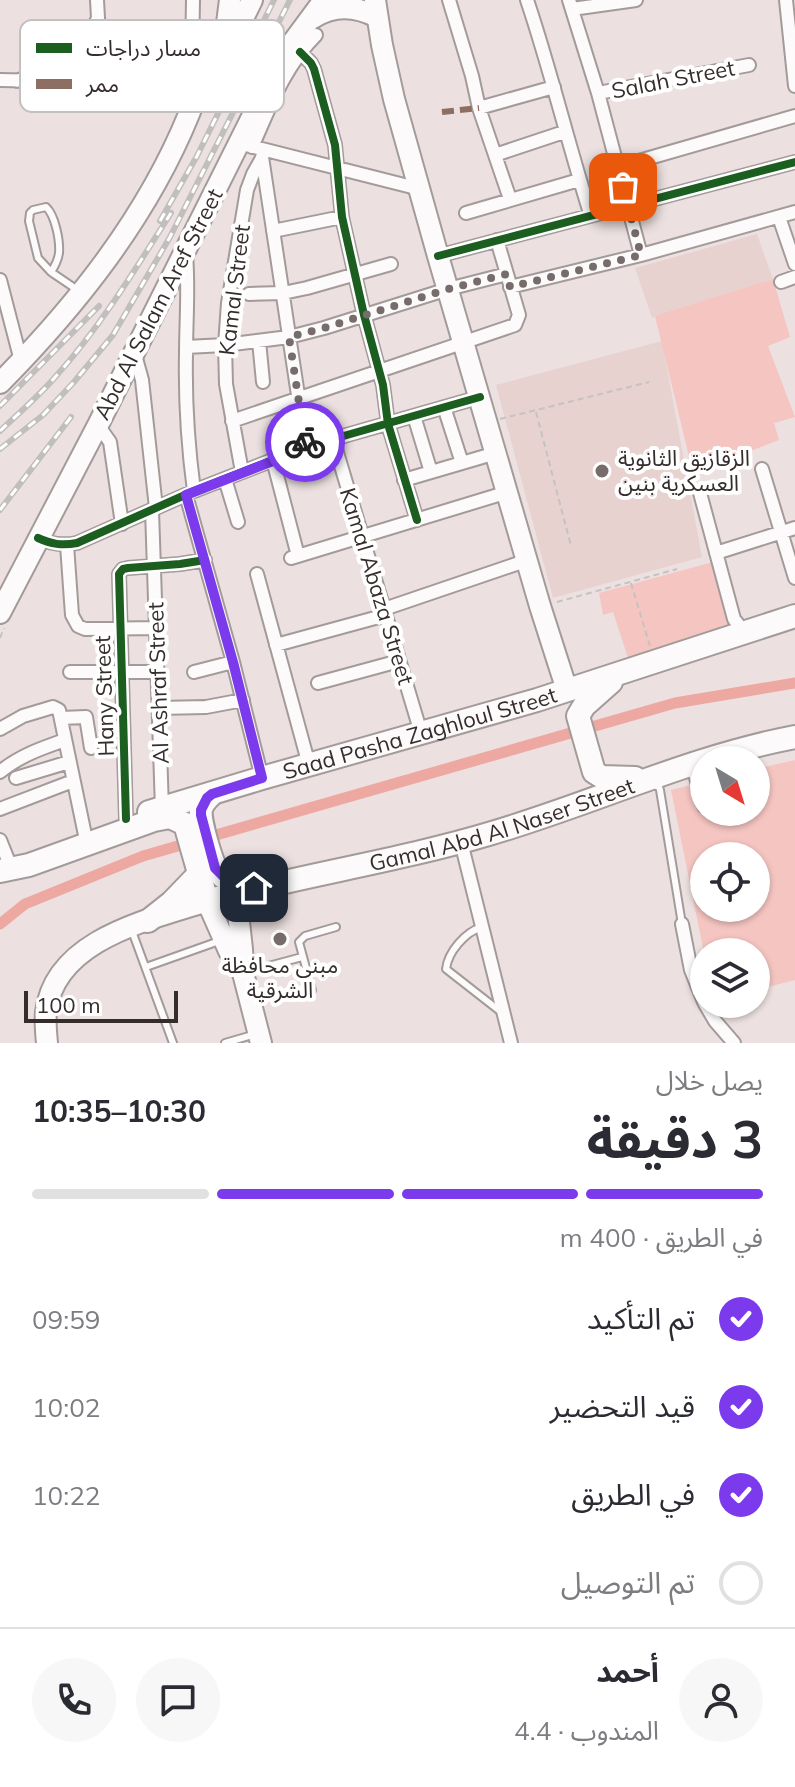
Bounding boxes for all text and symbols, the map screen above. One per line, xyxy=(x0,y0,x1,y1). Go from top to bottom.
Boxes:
legend xyxy=(20,20,284,112)
text: مسار دراجات xyxy=(86,34,201,62)
street label: Salah Street xyxy=(609,53,737,105)
text: ممر xyxy=(85,70,119,98)
pin xyxy=(589,153,657,221)
icon: bag xyxy=(601,165,645,209)
street label: Abd Al Salam Aref Street xyxy=(87,183,229,424)
street label: Kamal Street xyxy=(212,223,256,357)
courier xyxy=(265,402,345,482)
icon: bike xyxy=(283,420,327,464)
place label: الزقازيق الثانوية العسكرية بنين xyxy=(618,444,750,497)
marker: الزقازيق الثانوية العسكرية بنين xyxy=(593,462,611,480)
street label: Kamal Abaza Street xyxy=(334,484,420,688)
street label: Al Ashraf Street xyxy=(141,601,175,764)
street label: Hany Street xyxy=(88,635,120,757)
street label: Saad Pasha Zaghloul Street xyxy=(280,680,561,785)
north arrow xyxy=(690,746,770,826)
map controls xyxy=(690,746,770,1018)
street label: Gamal Abd Al Naser Street xyxy=(367,771,638,877)
button: locate xyxy=(690,842,770,922)
pin xyxy=(220,854,288,922)
icon: home xyxy=(232,866,276,910)
marker: مبنى محافظة الشرقية xyxy=(271,930,289,948)
button: layers xyxy=(690,938,770,1018)
place label: مبنى محافظة الشرقية xyxy=(222,951,338,1004)
scale bar xyxy=(24,987,178,1023)
text: 100 m xyxy=(36,991,101,1019)
text: يصل خلال xyxy=(656,1064,763,1097)
text: 10:30–10:35 xyxy=(32,1092,206,1130)
text: 3 دقيقة xyxy=(587,1106,763,1171)
text: في الطريق · 400 m xyxy=(560,1221,763,1254)
icon: check xyxy=(719,1297,763,1341)
text: تم التأكيد xyxy=(587,1299,695,1337)
text: 09:59 xyxy=(32,1303,100,1336)
icon: check xyxy=(719,1385,763,1429)
text: قيد التحضير xyxy=(550,1387,695,1425)
text: 10:02 xyxy=(32,1391,100,1424)
icon: check xyxy=(719,1473,763,1517)
text: في الطريق xyxy=(571,1475,695,1513)
text: 10:22 xyxy=(32,1479,100,1512)
text: تم التوصيل xyxy=(561,1563,695,1601)
text: أحمد xyxy=(596,1652,659,1690)
button: phone xyxy=(32,1658,116,1742)
button: chat xyxy=(136,1658,220,1742)
button: person xyxy=(679,1658,763,1742)
text: المندوب · 4.4 xyxy=(514,1714,659,1747)

